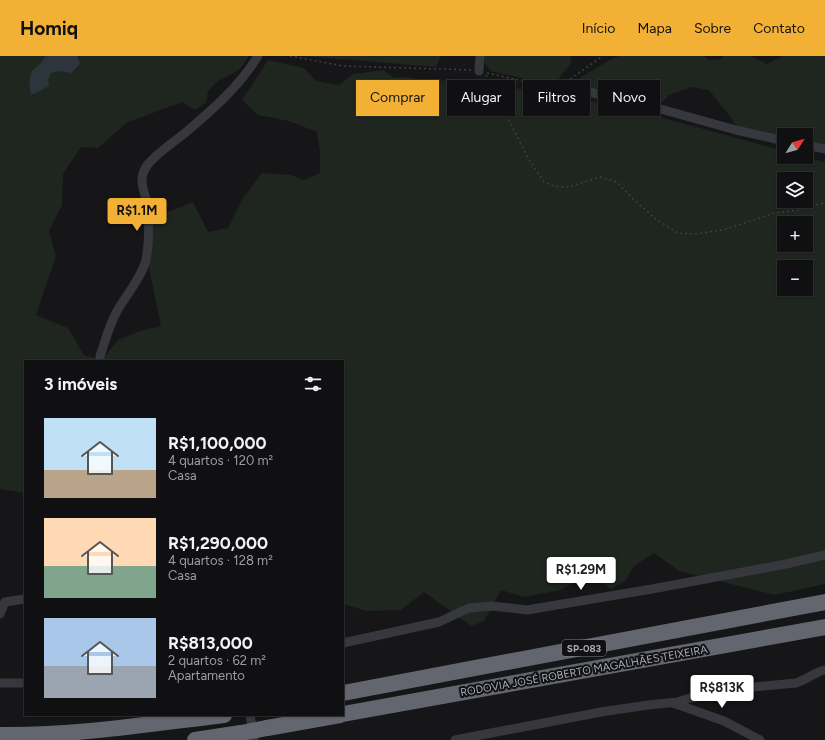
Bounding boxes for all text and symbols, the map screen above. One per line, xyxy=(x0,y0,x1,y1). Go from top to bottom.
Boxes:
text: Homiq xyxy=(20,17,78,40)
text: Início xyxy=(582,20,615,37)
text: Mapa xyxy=(637,20,672,37)
text: Sobre xyxy=(694,20,731,37)
text: Contato xyxy=(753,20,805,37)
chip: Comprar xyxy=(356,80,439,116)
chip: Alugar xyxy=(447,80,515,116)
chip: Filtros xyxy=(523,80,590,116)
chip: Novo xyxy=(598,80,660,116)
north arrow xyxy=(777,128,813,164)
map controls xyxy=(777,128,813,296)
button: layers xyxy=(777,172,813,208)
pin: R$1.1M xyxy=(104,198,170,232)
text: R$1.1M xyxy=(117,203,157,218)
button: + xyxy=(777,216,813,252)
button: − xyxy=(777,260,813,296)
icon: filters xyxy=(302,373,324,395)
text: 3 imóveis xyxy=(44,374,117,394)
text: R$1,100,000 xyxy=(168,433,267,453)
icon: home xyxy=(76,434,124,482)
text: 4 quartos · 120 m² xyxy=(168,453,273,468)
text: Casa xyxy=(168,468,197,483)
text: R$1,290,000 xyxy=(168,533,268,553)
icon: home xyxy=(76,534,124,582)
text: 4 quartos · 128 m² xyxy=(168,553,273,568)
pin: R$1.29M xyxy=(544,557,618,591)
text: R$1.29M xyxy=(556,562,606,577)
text: Casa xyxy=(168,568,197,583)
text: R$813,000 xyxy=(168,633,253,653)
icon: home xyxy=(76,634,124,682)
road number: SP-083 xyxy=(562,640,606,656)
street label: RODOVIA JOSÉ ROBERTO MAGALHÃES TEIXEIRA xyxy=(459,642,709,699)
text: 2 quartos · 62 m² xyxy=(168,653,266,668)
text: Apartamento xyxy=(168,668,245,683)
pin: R$813K xyxy=(689,675,755,709)
text: R$813K xyxy=(700,680,744,695)

